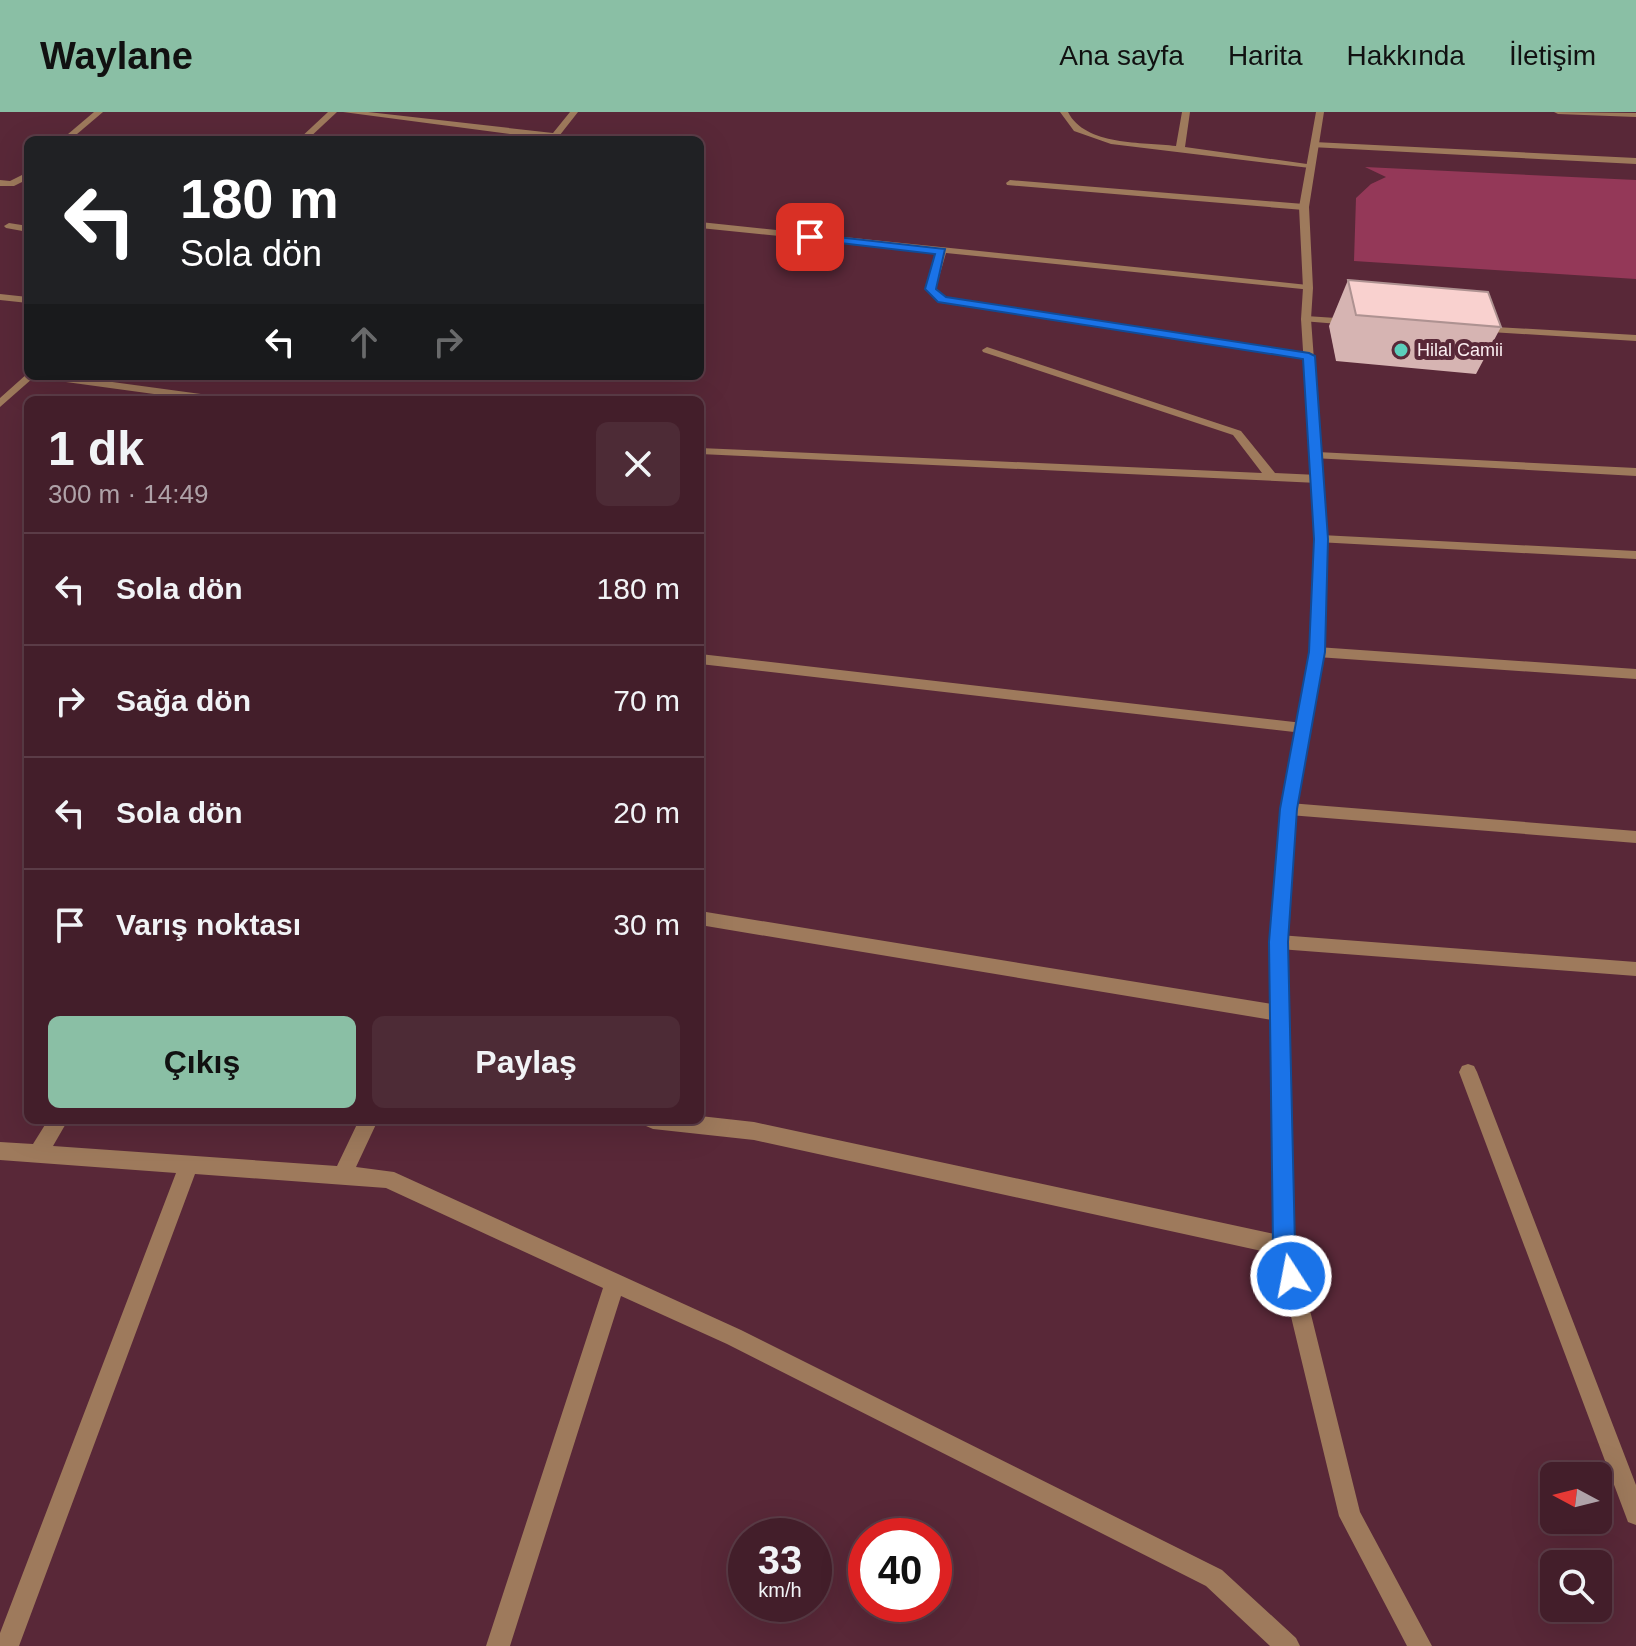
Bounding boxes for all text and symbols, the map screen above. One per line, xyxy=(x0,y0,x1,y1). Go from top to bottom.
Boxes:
text: Waylane xyxy=(40,35,193,77)
text: Ana sayfa xyxy=(1059,40,1184,71)
text: Harita xyxy=(1228,40,1303,71)
text: Hakkında xyxy=(1347,40,1465,71)
text: İletişim xyxy=(1509,40,1596,71)
text: 180 m xyxy=(180,167,339,230)
icon: left xyxy=(48,168,152,272)
pin xyxy=(776,203,844,271)
icon: arrive xyxy=(788,215,832,259)
text: Sola dön xyxy=(180,233,322,274)
icon: left xyxy=(258,320,302,364)
icon: ahead xyxy=(342,320,386,364)
icon: right xyxy=(426,320,470,364)
place label: Hilal Camii xyxy=(1417,340,1503,360)
marker: Hilal Camii xyxy=(1392,341,1410,359)
text: 1 dk xyxy=(48,422,144,475)
button: close xyxy=(596,422,680,506)
text: 300 m · 14:49 xyxy=(48,479,208,509)
icon: left xyxy=(48,567,92,611)
text: Sola dön xyxy=(116,572,243,605)
text: 180 m xyxy=(597,572,680,605)
icon: right xyxy=(48,679,92,723)
text: Sağa dön xyxy=(116,684,251,717)
text: 70 m xyxy=(613,684,680,717)
icon: left xyxy=(48,791,92,835)
text: Sola dön xyxy=(116,796,243,829)
text: 20 m xyxy=(613,796,680,829)
icon: arrive xyxy=(48,903,92,947)
text: Varış noktası xyxy=(116,908,301,941)
text: 30 m xyxy=(613,908,680,941)
button: Çıkış xyxy=(48,1016,356,1108)
button: Paylaş xyxy=(372,1016,680,1108)
position arrow xyxy=(1249,1234,1333,1318)
north arrow xyxy=(1540,1462,1612,1534)
map controls xyxy=(1540,1462,1612,1622)
speed limit sign: 40 xyxy=(848,1518,952,1622)
text: 33 xyxy=(758,1538,802,1582)
button: search xyxy=(1540,1550,1612,1622)
text: km/h xyxy=(758,1579,802,1601)

